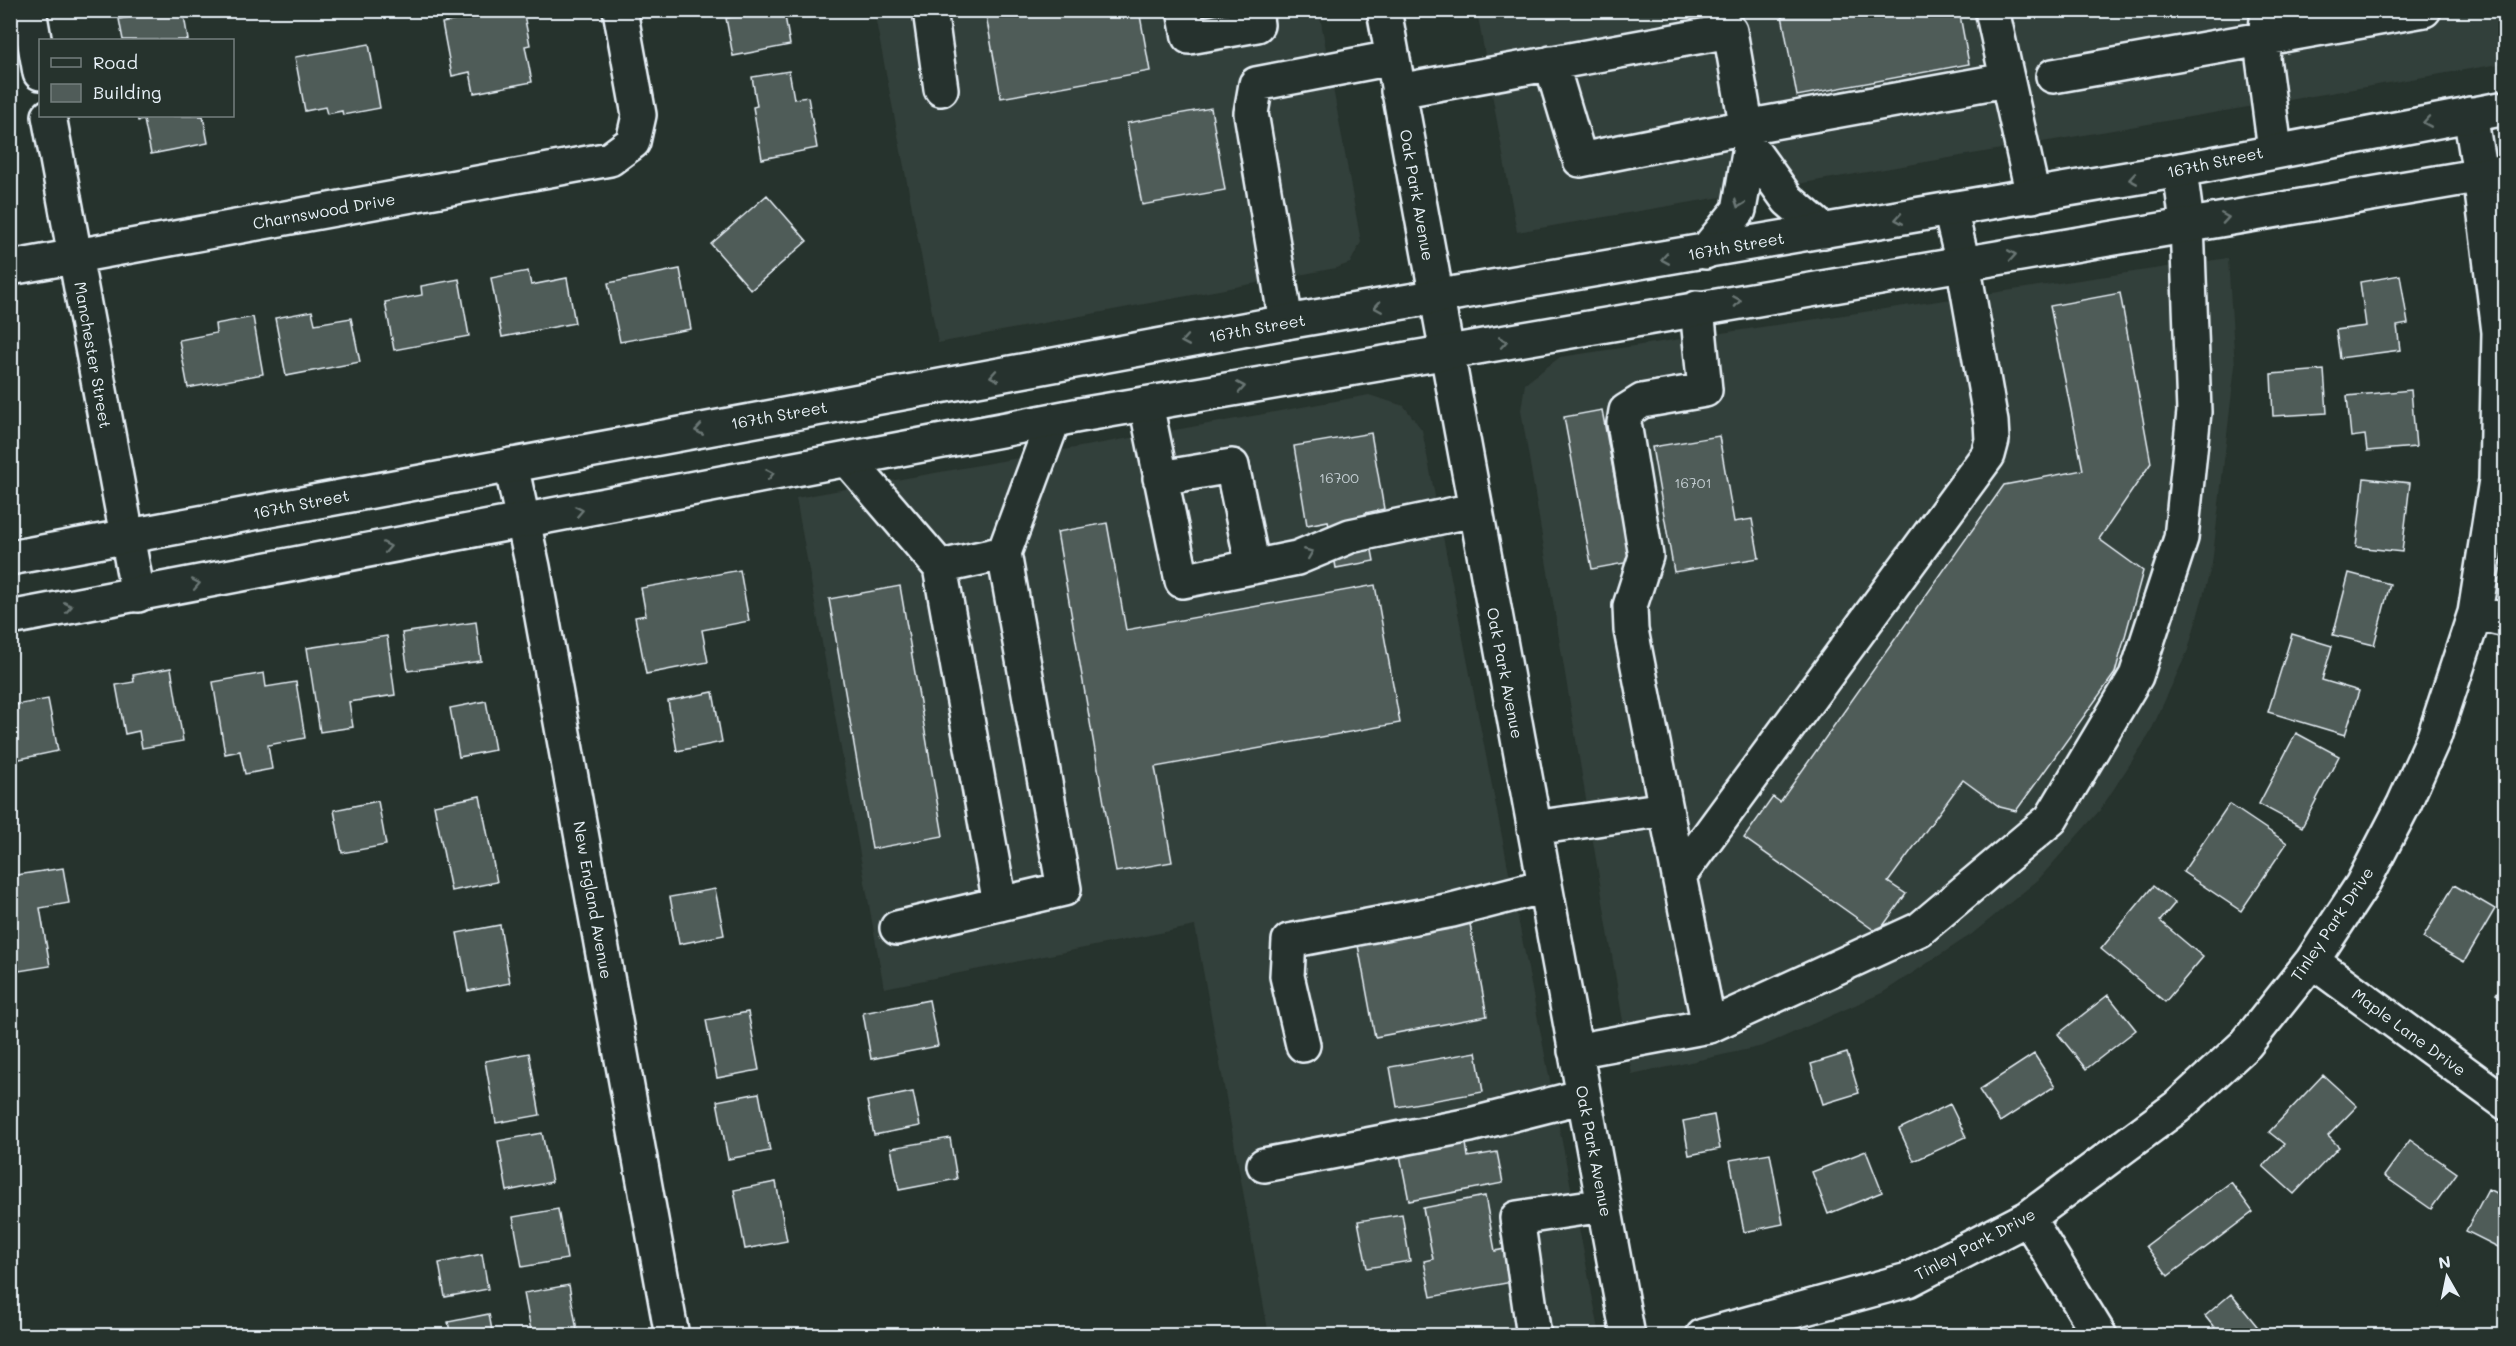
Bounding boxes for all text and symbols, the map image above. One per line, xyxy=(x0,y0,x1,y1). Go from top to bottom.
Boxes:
legend xyxy=(39,39,234,117)
text: Road xyxy=(93,50,138,74)
text: Building xyxy=(93,80,161,104)
one-way arrow xyxy=(2423,115,2433,128)
street label: Oak Park Avenue xyxy=(1396,128,1439,262)
street label: 167th Street xyxy=(2165,141,2265,182)
one-way arrow xyxy=(2128,172,2137,184)
street label: Charnswood Drive xyxy=(251,188,397,233)
one-way arrow xyxy=(1734,198,1747,209)
one-way arrow xyxy=(1894,212,1904,224)
one-way arrow xyxy=(2220,212,2229,224)
street label: 167th Street xyxy=(1686,227,1786,264)
one-way arrow xyxy=(2006,249,2016,262)
one-way arrow xyxy=(1661,252,1670,264)
street label: Manchester Street xyxy=(70,280,117,430)
one-way arrow xyxy=(1732,296,1741,308)
one-way arrow xyxy=(1373,301,1382,313)
street label: 167th Street xyxy=(1207,309,1307,346)
one-way arrow xyxy=(1181,334,1190,346)
one-way arrow xyxy=(1498,336,1508,349)
one-way arrow xyxy=(989,369,999,382)
one-way arrow xyxy=(1236,381,1246,394)
street label: 167th Street xyxy=(729,396,829,433)
one-way arrow xyxy=(694,423,704,436)
one-way arrow xyxy=(765,468,775,481)
house number: 16700 xyxy=(1319,468,1359,487)
house number: 16701 xyxy=(1674,473,1712,492)
street label: 167th Street xyxy=(251,484,351,523)
one-way arrow xyxy=(574,505,584,518)
one-way arrow xyxy=(382,541,392,554)
one-way arrow xyxy=(1303,548,1314,560)
one-way arrow xyxy=(190,578,200,591)
one-way arrow xyxy=(63,602,73,614)
street label: Oak Park Avenue xyxy=(1482,606,1528,740)
street label: New England Avenue xyxy=(569,819,618,981)
street label: Tinley Park Drive xyxy=(2285,862,2378,985)
street label: Maple Lane Drive xyxy=(2348,983,2471,1080)
street label: Oak Park Avenue xyxy=(1571,1084,1617,1218)
street label: Tinley Park Drive xyxy=(1911,1203,2039,1284)
north arrow xyxy=(2417,1247,2477,1307)
text: N xyxy=(2437,1250,2452,1273)

